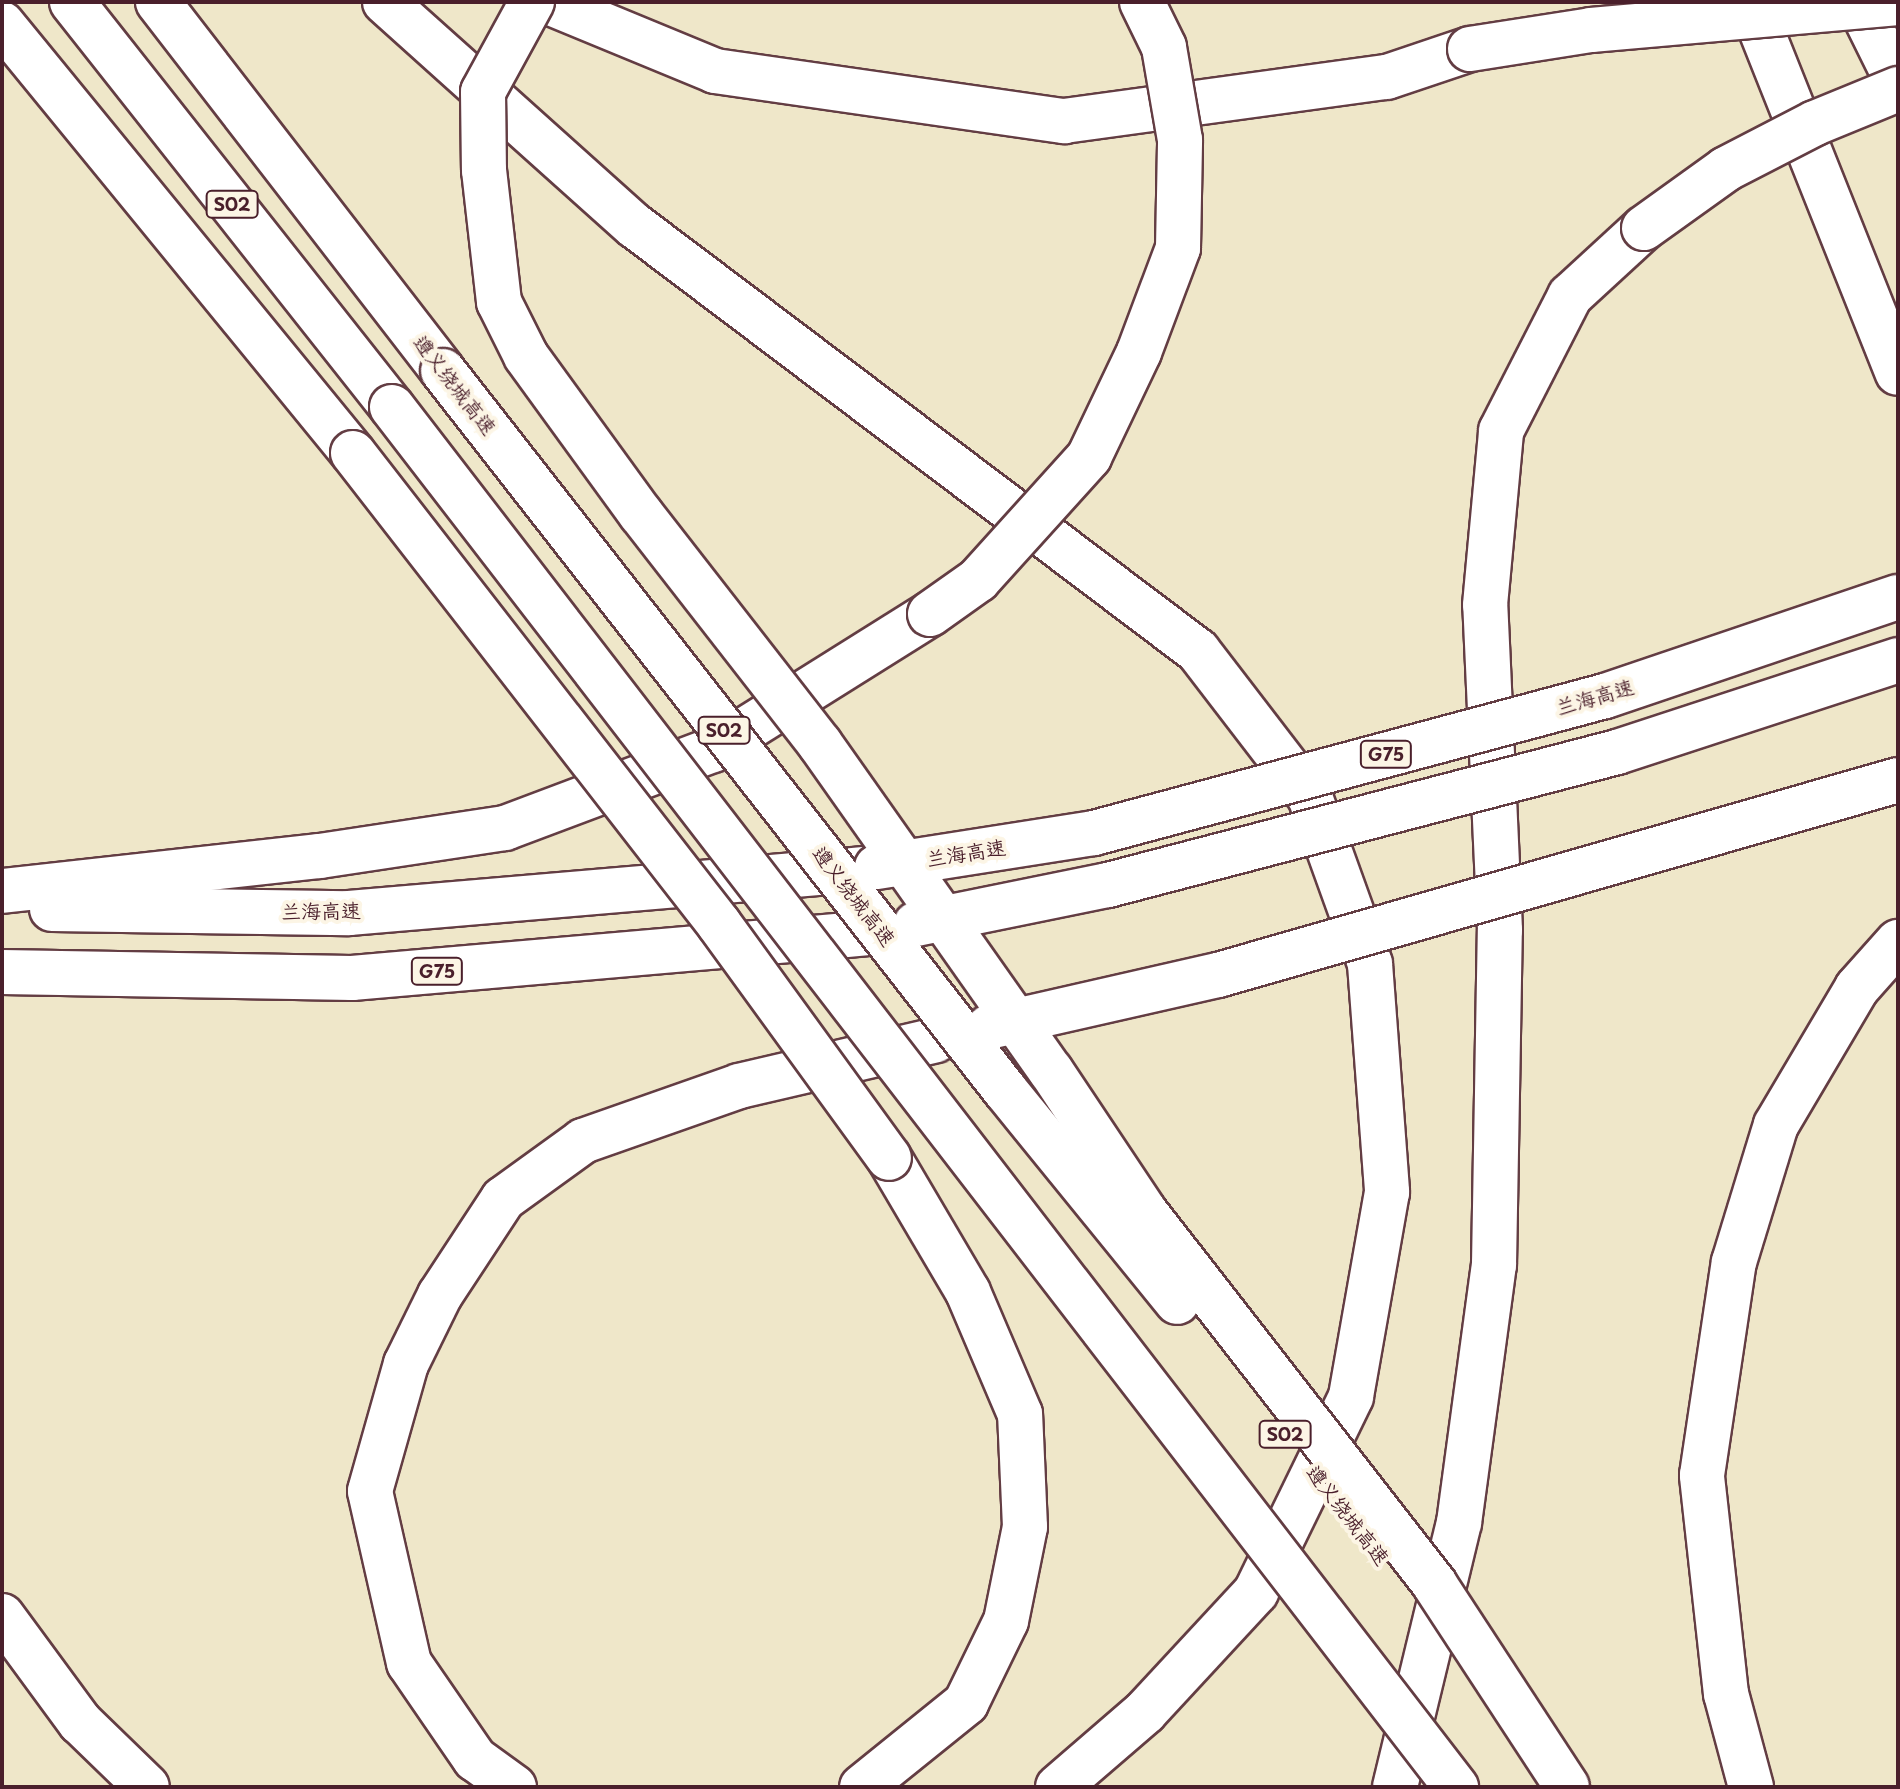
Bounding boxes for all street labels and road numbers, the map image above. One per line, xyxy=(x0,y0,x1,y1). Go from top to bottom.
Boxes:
road number: S02 xyxy=(204,190,260,218)
street label: 遵义绕城高速 xyxy=(409,330,501,440)
street label: 兰海高速 xyxy=(1553,674,1637,720)
road number: S02 xyxy=(696,716,752,744)
road number: G75 xyxy=(1358,740,1414,768)
street label: 兰海高速 xyxy=(925,835,1007,871)
street label: 遵义绕城高速 xyxy=(808,841,900,951)
street label: 兰海高速 xyxy=(281,898,361,924)
road number: G75 xyxy=(409,957,465,985)
road number: S02 xyxy=(1257,1420,1313,1448)
street label: 遵义绕城高速 xyxy=(1302,1460,1394,1570)

